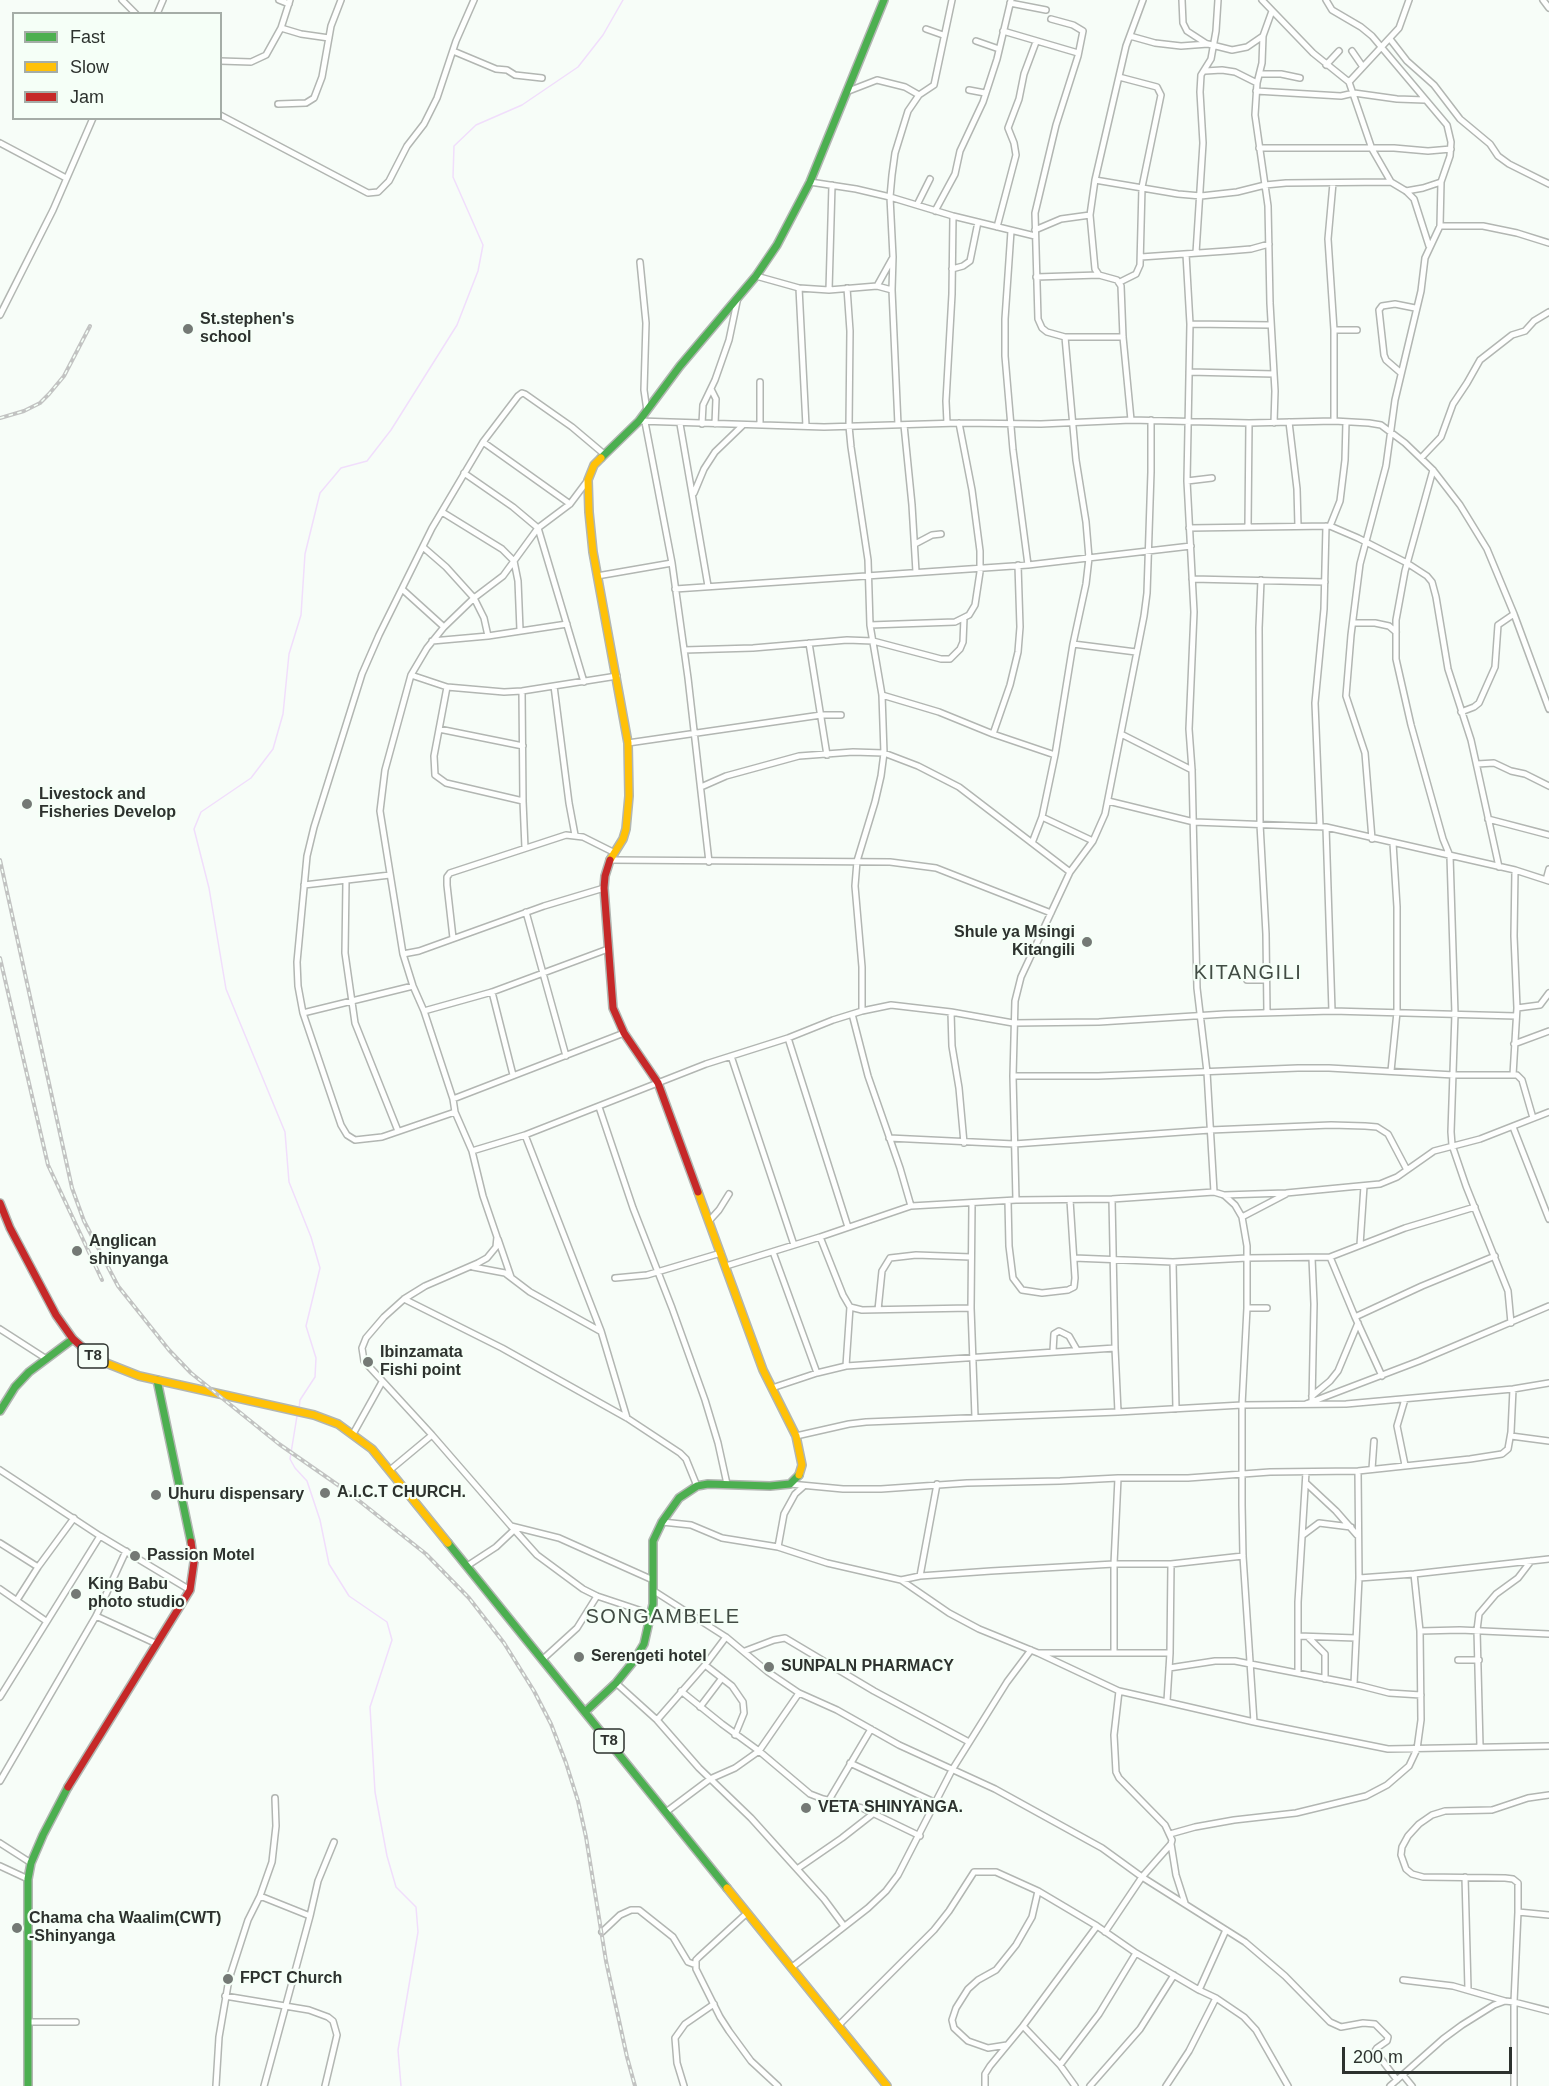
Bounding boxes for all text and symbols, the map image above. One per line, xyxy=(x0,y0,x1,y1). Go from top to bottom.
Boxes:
legend xyxy=(12,12,222,120)
text: Fast xyxy=(70,27,105,47)
text: Slow xyxy=(70,57,109,77)
text: Jam xyxy=(70,87,104,107)
place label: St.stephen's school xyxy=(200,310,294,348)
marker: St.stephen's school xyxy=(181,322,195,336)
place label: Livestock and Fisheries Develop xyxy=(39,785,176,823)
marker: Livestock and Fisheries Develop xyxy=(20,797,34,811)
place label: Shule ya Msingi Kitangili xyxy=(954,923,1075,961)
marker: Shule ya Msingi Kitangili xyxy=(1080,935,1094,949)
district label: KITANGILI xyxy=(1194,961,1302,985)
place label: Anglican shinyanga xyxy=(89,1232,168,1270)
marker: Anglican shinyanga xyxy=(70,1244,84,1258)
place label: Ibinzamata Fishi point xyxy=(380,1343,463,1381)
road number: T8 xyxy=(78,1344,108,1368)
marker: Ibinzamata Fishi point xyxy=(361,1355,375,1369)
place label: A.I.C.T CHURCH. xyxy=(337,1483,466,1503)
place label: Uhuru dispensary xyxy=(168,1485,304,1505)
marker: A.I.C.T CHURCH. xyxy=(318,1486,332,1500)
marker: Uhuru dispensary xyxy=(149,1488,163,1502)
place label: Passion Motel xyxy=(147,1546,255,1566)
marker: Passion Motel xyxy=(128,1549,142,1563)
place label: King Babu photo studio xyxy=(88,1575,185,1613)
marker: King Babu photo studio xyxy=(69,1587,83,1601)
district label: SONGAMBELE xyxy=(585,1605,741,1629)
place label: Serengeti hotel xyxy=(591,1647,707,1667)
marker: Serengeti hotel xyxy=(572,1650,586,1664)
place label: SUNPALN PHARMACY xyxy=(781,1657,954,1677)
marker: SUNPALN PHARMACY xyxy=(762,1660,776,1674)
road number: T8 xyxy=(594,1729,624,1753)
place label: VETA SHINYANGA. xyxy=(818,1798,963,1818)
marker: VETA SHINYANGA. xyxy=(799,1801,813,1815)
place label: Chama cha Waalim(CWT) -Shinyanga xyxy=(29,1909,221,1947)
marker: Chama cha Waalim(CWT) -Shinyanga xyxy=(10,1921,24,1935)
place label: FPCT Church xyxy=(240,1969,342,1989)
marker: FPCT Church xyxy=(221,1972,235,1986)
scale bar xyxy=(1345,2035,1514,2073)
text: 200 m xyxy=(1353,2047,1403,2067)

